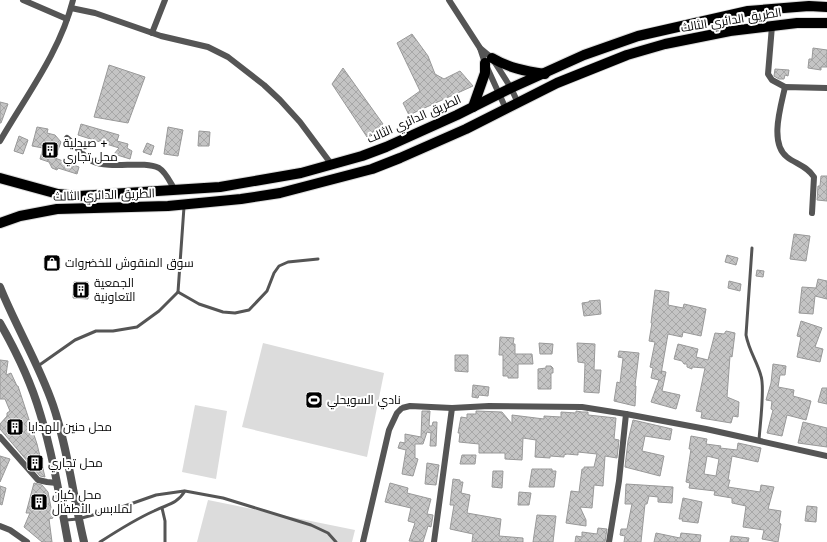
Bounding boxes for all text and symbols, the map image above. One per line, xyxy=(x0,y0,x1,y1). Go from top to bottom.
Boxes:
street label: الطريق الدائري الثالث xyxy=(679,3,783,38)
street label: الطريق الدائري الثالث xyxy=(364,90,465,149)
place label: صيدلية + محل تجاري xyxy=(63,134,118,167)
building icon: صيدلية + محل تجاري xyxy=(40,140,60,160)
street label: الطريق الدائري الثالث xyxy=(53,184,155,207)
shop icon: سوق المنقوش للخضروات xyxy=(42,253,62,273)
place label: سوق المنقوش للخضروات xyxy=(65,254,194,272)
place label: الجمعية التعاونية xyxy=(94,274,135,306)
building icon: الجمعية التعاونية xyxy=(71,280,91,300)
sports icon: نادي السويحلي xyxy=(304,390,324,410)
place label: نادي السويحلي xyxy=(327,391,401,410)
building icon: محل حنين للهدايا xyxy=(5,417,25,437)
place label: محل حنين للهدايا xyxy=(28,418,112,436)
building icon: محل تجاري xyxy=(25,453,45,473)
place label: محل تجاري xyxy=(48,454,103,473)
place label: محل كيان لملابس الأطفال xyxy=(52,486,132,518)
building icon: محل كيان لملابس الأطفال xyxy=(29,492,49,512)

